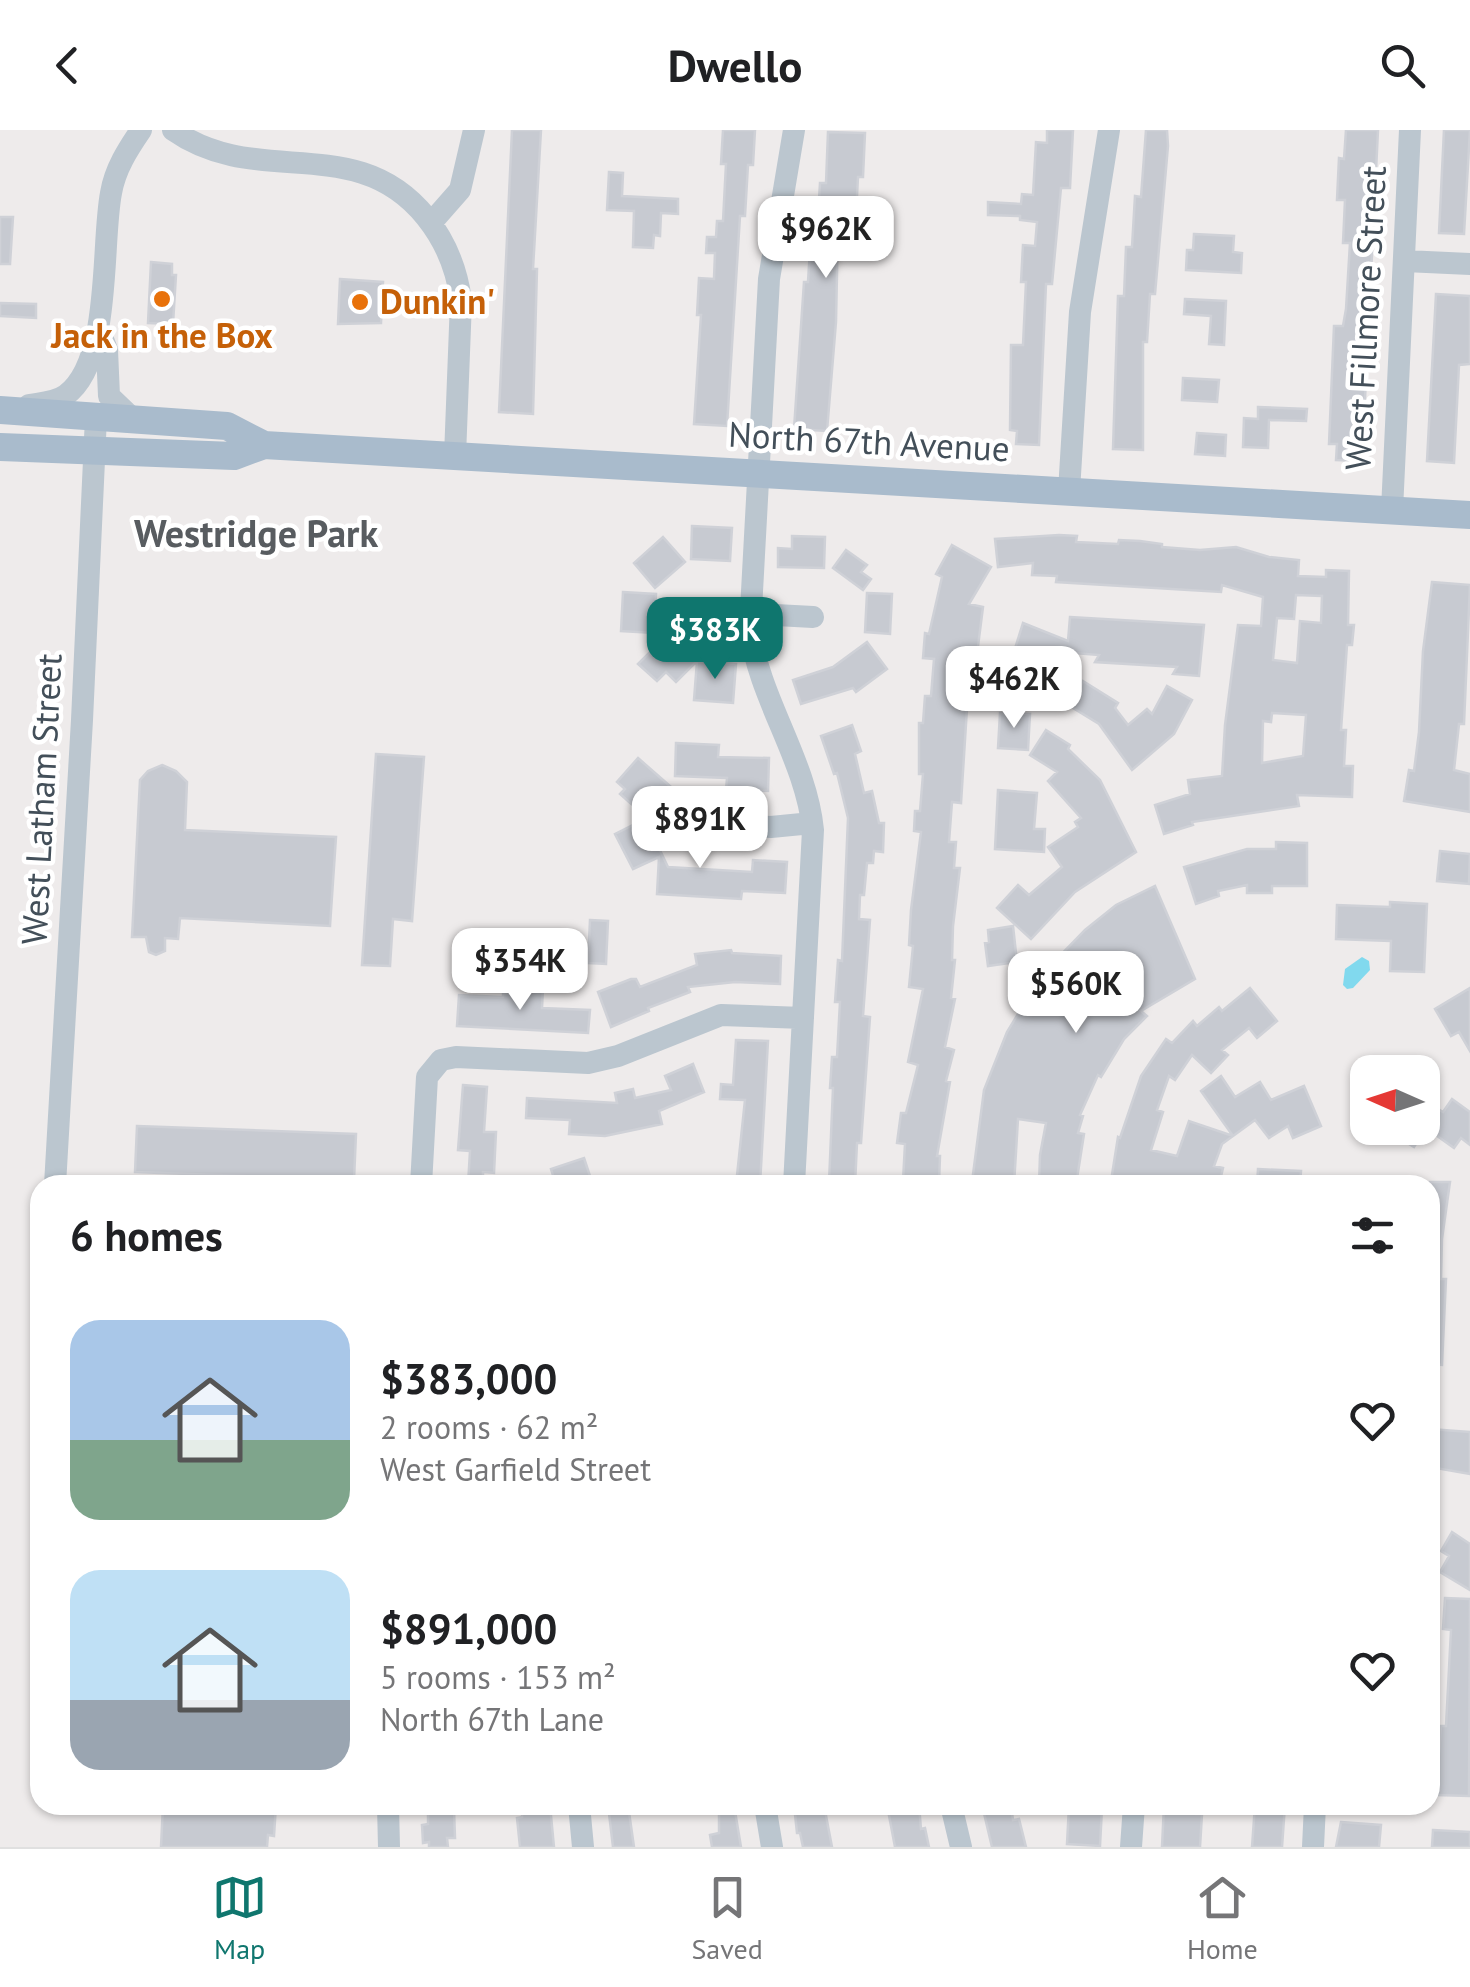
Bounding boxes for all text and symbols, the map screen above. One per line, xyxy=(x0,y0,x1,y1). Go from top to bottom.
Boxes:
text: Dwello xyxy=(668,36,802,94)
icon: back xyxy=(40,38,95,93)
icon: search xyxy=(1375,38,1430,93)
street label: West Fillmore Street xyxy=(1334,164,1396,471)
pin: $962K xyxy=(756,196,896,281)
text: $962K xyxy=(780,207,872,249)
place label: Dunkin' xyxy=(380,278,495,324)
marker: Jack in the Box xyxy=(151,288,173,310)
marker: Dunkin' xyxy=(349,291,371,313)
place label: Jack in the Box xyxy=(50,312,273,358)
street label: North 67th Avenue xyxy=(727,411,1011,471)
district label: Westridge Park xyxy=(134,508,378,557)
pin: $383K xyxy=(645,597,785,682)
text: $383K xyxy=(669,608,761,650)
pin: $462K xyxy=(944,646,1084,731)
street label: West Latham Street xyxy=(10,652,72,946)
text: $462K xyxy=(968,657,1060,699)
pin: $891K xyxy=(630,786,770,871)
text: $891K xyxy=(654,797,746,839)
pin: $354K xyxy=(450,928,590,1013)
text: $354K xyxy=(474,939,566,981)
pin: $560K xyxy=(1006,951,1146,1036)
text: $560K xyxy=(1030,962,1122,1004)
north arrow xyxy=(1350,1055,1440,1145)
map controls xyxy=(1350,1055,1440,1145)
text: 6 homes xyxy=(70,1208,223,1263)
icon: filters xyxy=(1345,1208,1400,1263)
text: $383,000 xyxy=(380,1351,557,1406)
icon: home xyxy=(150,1360,270,1480)
icon: heart xyxy=(1345,1393,1400,1448)
text: 2 rooms · 62 m² xyxy=(380,1406,598,1448)
text: West Garfield Street xyxy=(380,1448,651,1490)
text: $891,000 xyxy=(380,1601,557,1656)
icon: home xyxy=(150,1610,270,1730)
icon: heart xyxy=(1345,1643,1400,1698)
text: 5 rooms · 153 m² xyxy=(380,1656,616,1698)
text: North 67th Lane xyxy=(380,1698,604,1740)
tab: Map xyxy=(212,1870,267,1967)
tab: Saved xyxy=(691,1870,763,1967)
tab: Home xyxy=(1187,1870,1258,1967)

